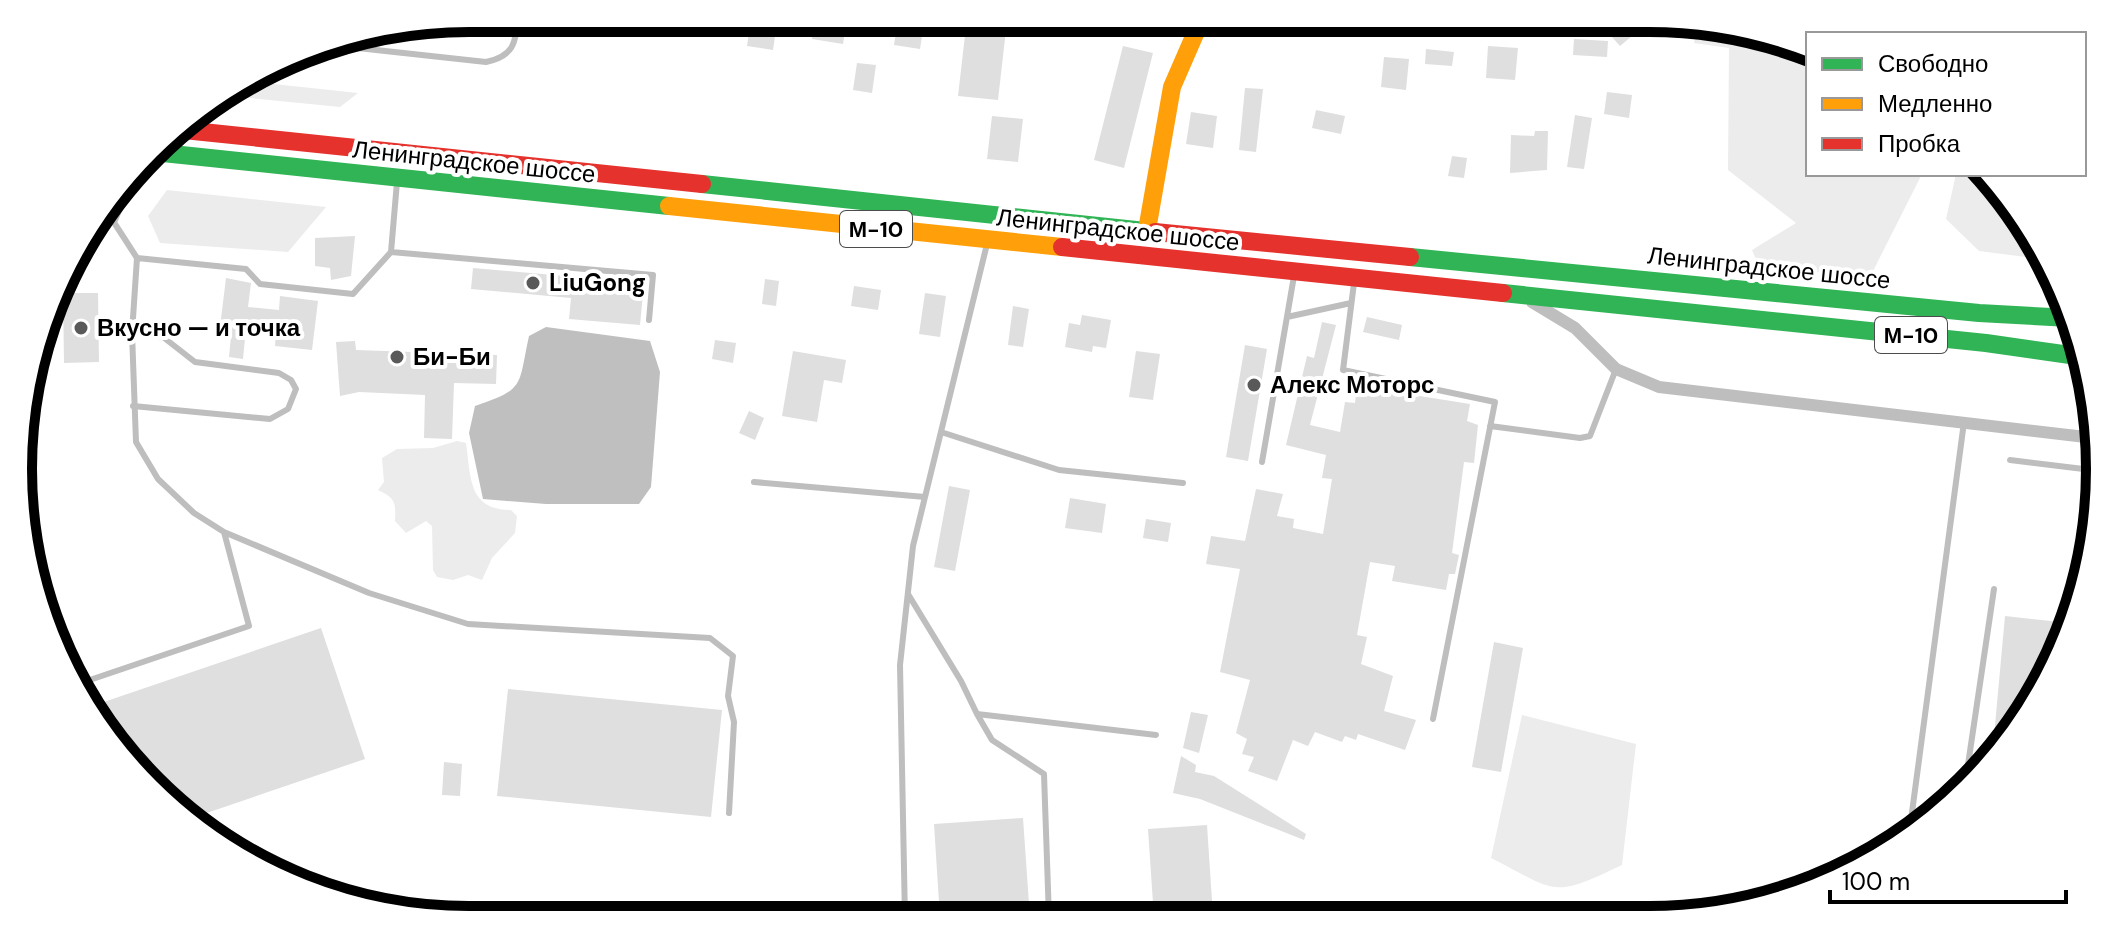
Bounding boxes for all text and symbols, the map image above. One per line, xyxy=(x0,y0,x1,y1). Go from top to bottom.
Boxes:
legend xyxy=(1806,32,2086,176)
text: Свободно xyxy=(1878,48,1988,79)
text: Медленно xyxy=(1878,88,1992,119)
text: Пробка xyxy=(1878,128,1961,159)
street label: Ленинградское шоссе xyxy=(351,133,597,190)
street label: Ленинградское шоссе xyxy=(995,201,1241,258)
road number: М-10 xyxy=(840,211,912,247)
street label: Ленинградское шоссе xyxy=(1646,239,1892,296)
place label: LiuGong xyxy=(549,267,646,298)
marker: LiuGong xyxy=(524,274,542,292)
place label: Вкусно — и точка xyxy=(97,312,301,343)
road number: М-10 xyxy=(1875,317,1947,353)
marker: Вкусно — и точка xyxy=(72,319,90,337)
place label: Би-Би xyxy=(413,341,491,372)
marker: Би-Би xyxy=(388,348,406,366)
place label: Алекс Моторс xyxy=(1270,369,1434,400)
marker: Алекс Моторс xyxy=(1245,376,1263,394)
scale bar xyxy=(1830,854,2066,904)
text: 100 m xyxy=(1842,866,1910,897)

